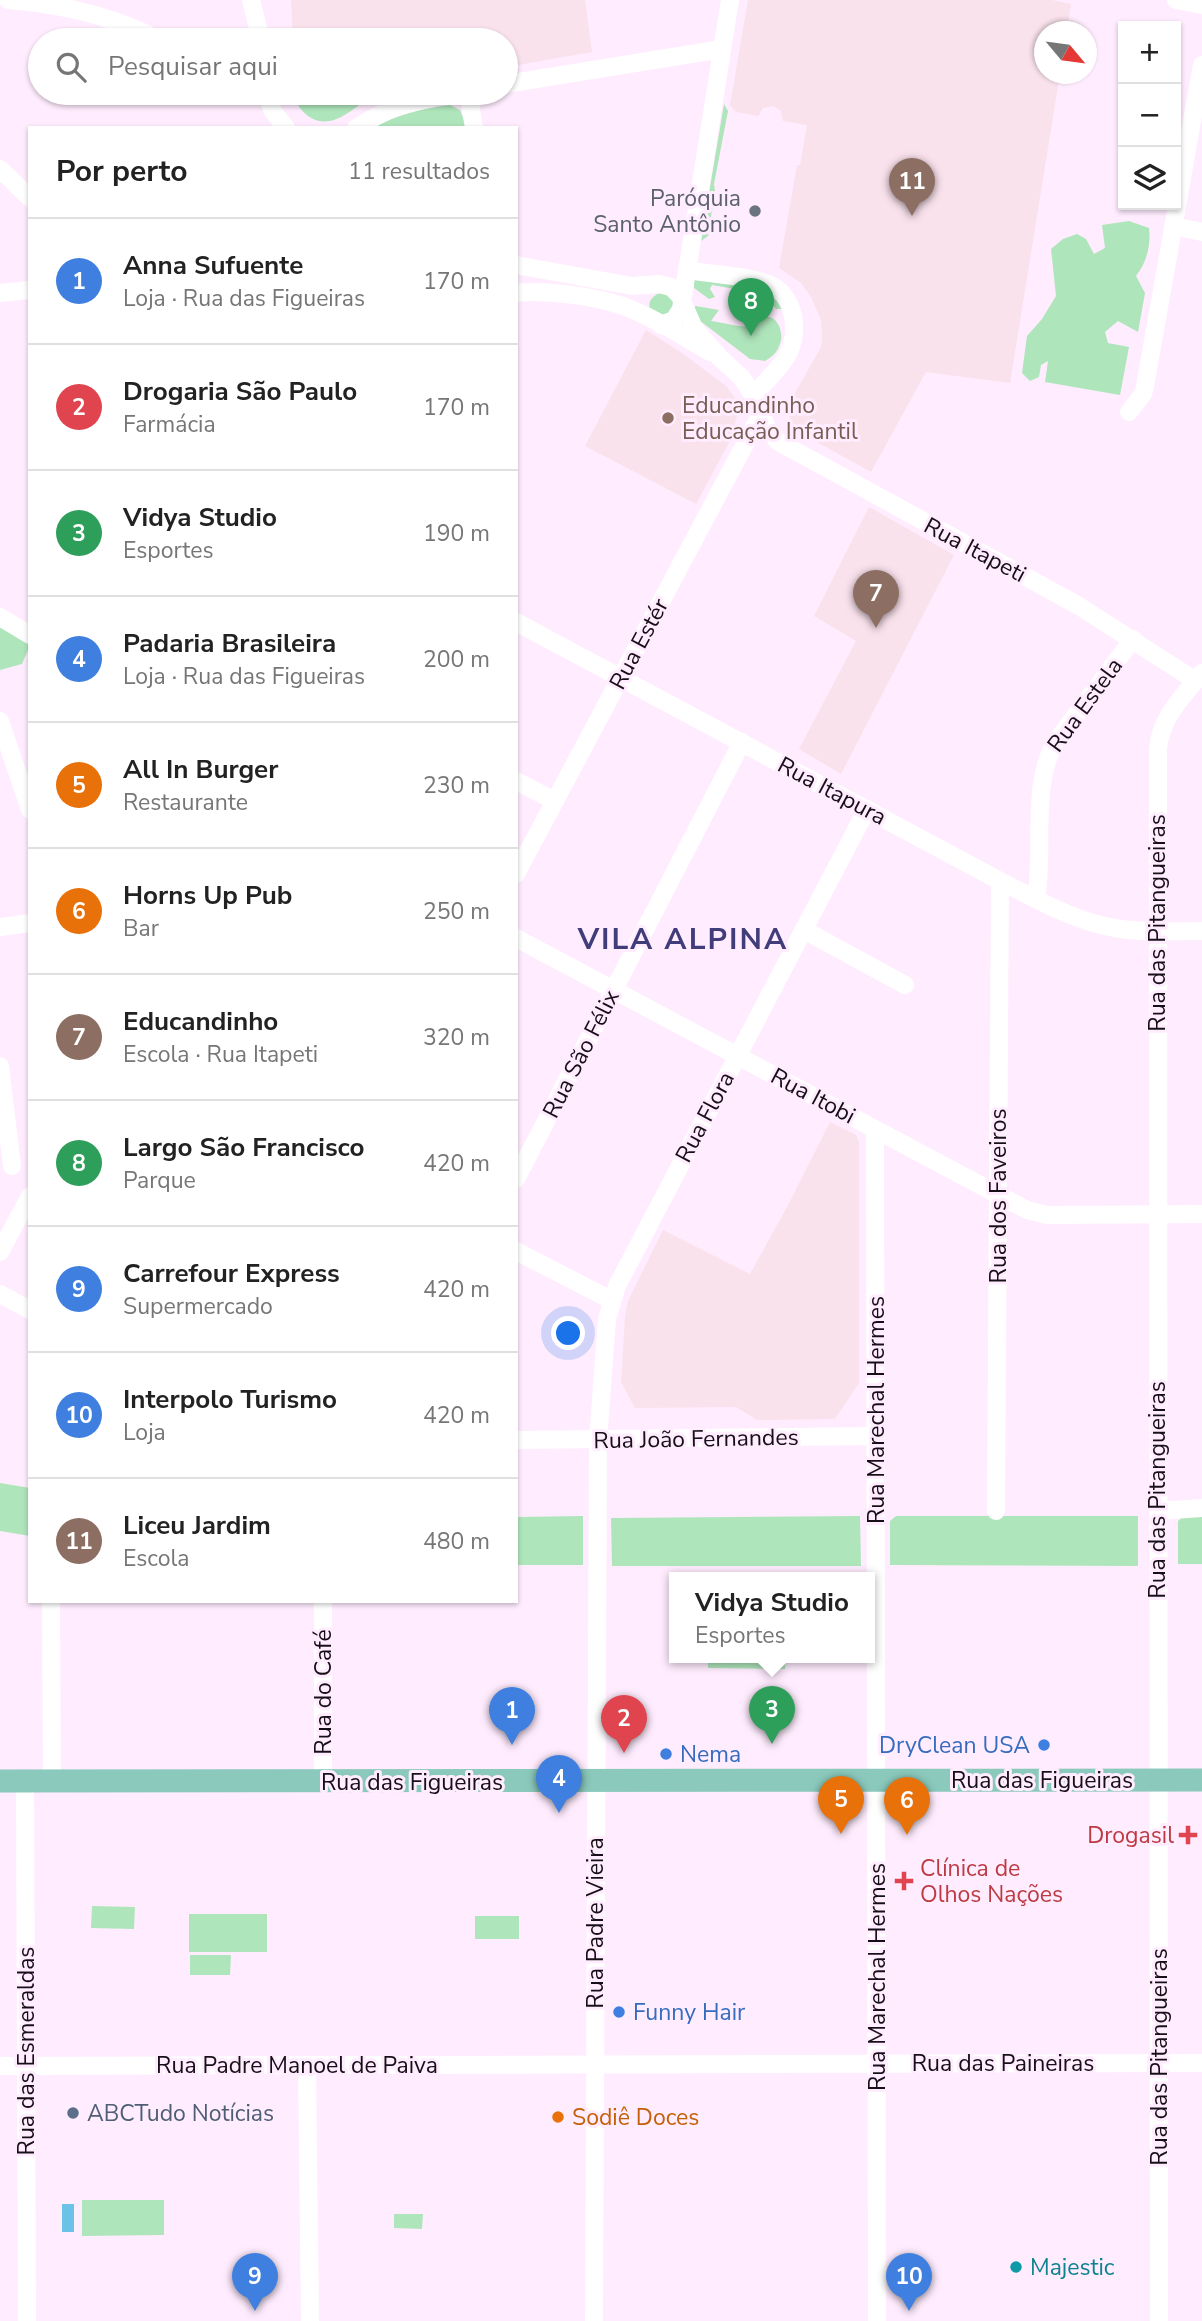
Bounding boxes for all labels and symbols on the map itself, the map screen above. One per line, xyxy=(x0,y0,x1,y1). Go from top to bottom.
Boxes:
north arrow xyxy=(1034,21,1097,84)
pin: 11 xyxy=(889,158,935,216)
place label: Paróquia Santo Antônio xyxy=(593,183,741,240)
marker: Paróquia Santo Antônio xyxy=(747,203,763,219)
pin: 8 xyxy=(728,278,774,336)
place label: Educandinho Educação Infantil xyxy=(682,390,858,447)
marker: Educandinho Educação Infantil xyxy=(660,410,676,426)
street label: Rua Itapeti xyxy=(918,510,1032,590)
pin: 7 xyxy=(853,570,899,628)
street label: Rua Estér xyxy=(602,592,676,695)
street label: Rua Estela xyxy=(1040,651,1130,759)
street label: Rua Itapura xyxy=(772,749,892,833)
street label: Rua das Pitangueiras xyxy=(1142,814,1173,1032)
district label: VILA ALPINA xyxy=(577,919,788,960)
street label: Rua São Félix xyxy=(535,985,627,1123)
street label: Rua Itobi xyxy=(765,1061,861,1131)
street label: Rua Flora xyxy=(668,1066,742,1168)
street label: Rua dos Faveiros xyxy=(983,1109,1014,1283)
street label: Rua Marechal Hermes xyxy=(861,1296,892,1524)
your location xyxy=(551,1316,585,1350)
street label: Rua das Pitangueiras xyxy=(1142,1381,1173,1599)
street label: Rua João Fernandes xyxy=(593,1422,799,1456)
street label: Rua do Café xyxy=(308,1629,339,1755)
pin: 3 xyxy=(749,1686,795,1744)
pin: 1 xyxy=(489,1687,535,1745)
pin: 2 xyxy=(601,1695,647,1753)
place label: DryClean USA xyxy=(879,1730,1030,1761)
marker: DryClean USA xyxy=(1036,1737,1052,1753)
place label: Nema xyxy=(680,1739,741,1770)
marker: Nema xyxy=(658,1746,674,1762)
pin: 4 xyxy=(536,1755,582,1813)
street label: Rua das Figueiras xyxy=(951,1765,1133,1796)
street label: Rua das Figueiras xyxy=(321,1767,503,1798)
pin: 5 xyxy=(818,1776,864,1834)
pin: 6 xyxy=(884,1777,930,1835)
place label: Drogasil xyxy=(1087,1820,1174,1851)
marker: Drogasil xyxy=(1180,1827,1196,1843)
street label: Rua Padre Vieira xyxy=(580,1837,611,2009)
place label: Clínica de Olhos Nações xyxy=(920,1853,1063,1910)
street label: Rua Marechal Hermes xyxy=(862,1863,893,2091)
marker: Clínica de Olhos Nações xyxy=(894,1871,914,1891)
street label: Rua das Esmeraldas xyxy=(11,1947,42,2155)
street label: Rua das Pitangueiras xyxy=(1144,1948,1175,2166)
place label: Funny Hair xyxy=(633,1997,746,2028)
marker: Funny Hair xyxy=(611,2004,627,2020)
street label: Rua das Paineiras xyxy=(912,2048,1094,2079)
street label: Rua Padre Manoel de Paiva xyxy=(156,2050,438,2081)
place label: ABCTudo Notícias xyxy=(87,2098,274,2129)
place label: Sodiê Doces xyxy=(572,2102,699,2133)
marker: ABCTudo Notícias xyxy=(65,2105,81,2121)
marker: Sodiê Doces xyxy=(550,2109,566,2125)
place label: Majestic xyxy=(1030,2252,1115,2283)
pin: 9 xyxy=(232,2253,278,2311)
pin: 10 xyxy=(886,2253,932,2311)
marker: Majestic xyxy=(1008,2259,1024,2275)

